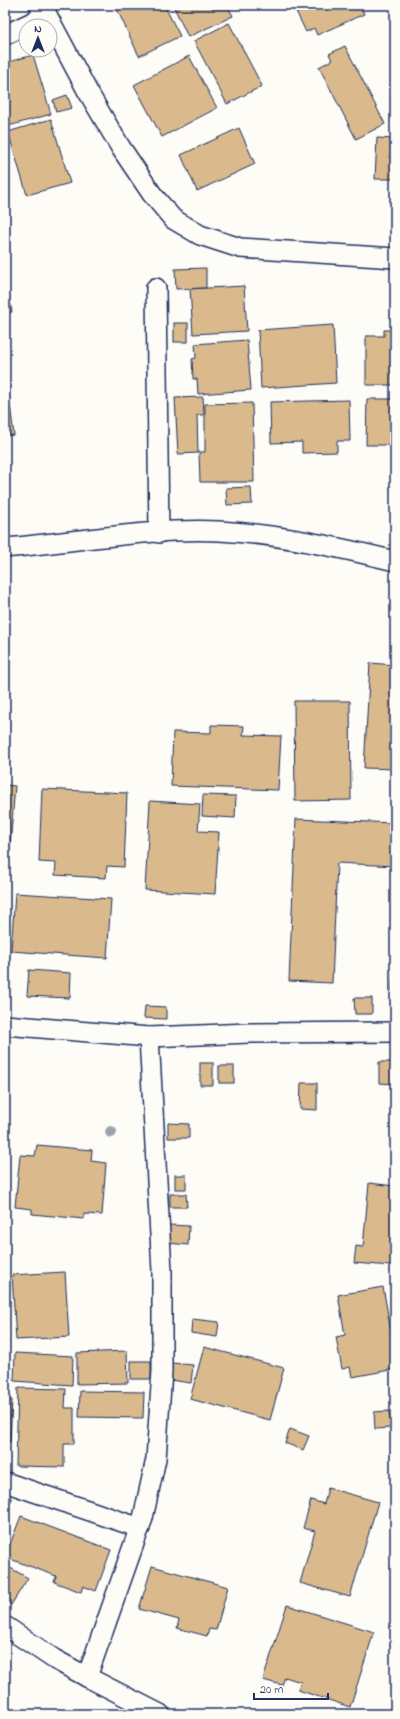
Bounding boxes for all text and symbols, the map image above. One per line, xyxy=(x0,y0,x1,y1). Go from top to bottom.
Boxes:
north arrow xyxy=(18,18,58,58)
text: N xyxy=(34,21,42,37)
scale bar xyxy=(254,1675,328,1701)
text: 20 m xyxy=(260,1681,283,1699)

